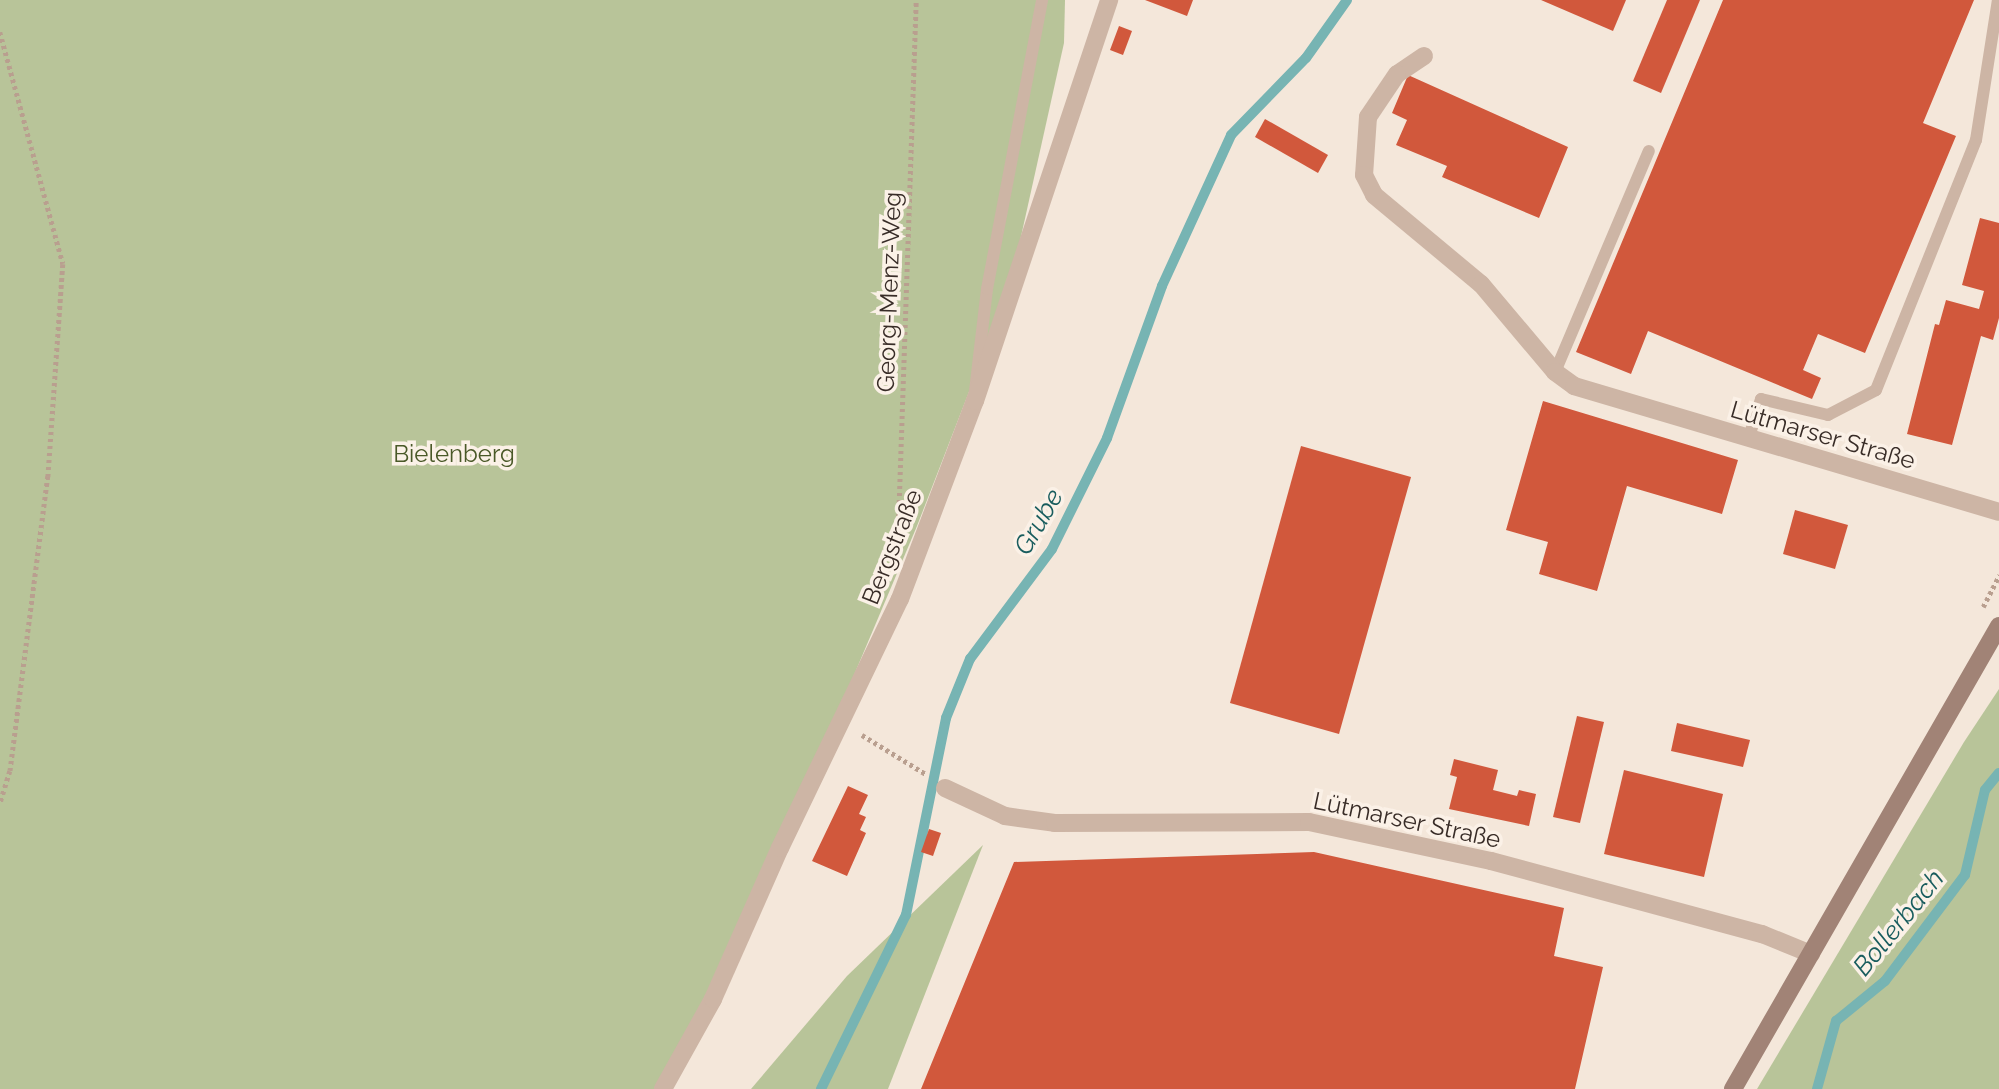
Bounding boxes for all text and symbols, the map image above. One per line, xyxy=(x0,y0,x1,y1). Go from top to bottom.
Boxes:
street label: Georg-Menz-Weg xyxy=(871,191,907,393)
street label: Lütmarser Straße xyxy=(1727,395,1919,475)
park label: Bielenberg xyxy=(393,440,515,468)
water label: Grube xyxy=(1008,484,1070,560)
street label: Bergstraße xyxy=(856,485,928,609)
street label: Lütmarser Straße xyxy=(1310,786,1504,854)
water label: Bollerbach xyxy=(1847,864,1951,982)

